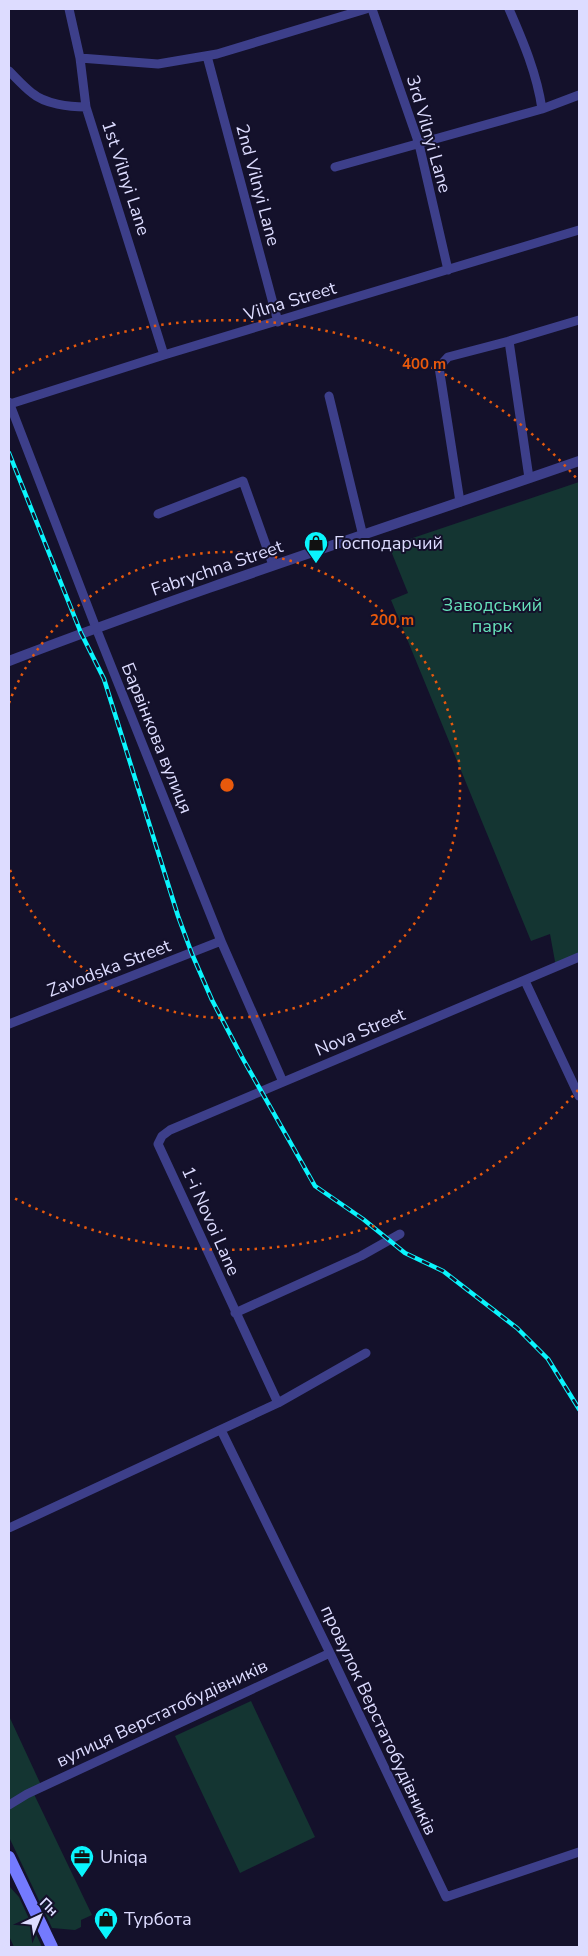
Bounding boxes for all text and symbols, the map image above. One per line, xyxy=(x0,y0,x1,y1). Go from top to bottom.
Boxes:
street label: 3rd Vilnyi Lane xyxy=(401,72,457,196)
street label: 1st Vilnyi Lane xyxy=(96,117,156,239)
street label: 2nd Vilnyi Lane xyxy=(230,121,286,249)
street label: Vilna Street xyxy=(240,275,340,327)
text: 400 m xyxy=(402,354,446,374)
shop icon: Господарчий xyxy=(303,530,329,564)
place label: Господарчий xyxy=(334,531,443,555)
street label: Fabrychna Street xyxy=(148,534,287,602)
park label: Заводський парк xyxy=(442,593,542,638)
text: 200 m xyxy=(370,610,414,630)
street label: Барвінкова вулиця xyxy=(116,659,198,817)
centre of rings xyxy=(218,776,236,794)
street label: Zavodska Street xyxy=(44,933,175,1003)
street label: Nova Street xyxy=(311,1002,409,1062)
street label: 1-i Novoi Lane xyxy=(176,1162,246,1280)
street label: провулок Верстатобудівників xyxy=(315,1601,443,1839)
street label: вулиця Верстатобудівників xyxy=(52,1653,272,1773)
office icon: Uniqa xyxy=(69,1844,95,1878)
place label: Uniqa xyxy=(100,1845,148,1869)
north arrow xyxy=(15,1891,65,1941)
text: Пн xyxy=(35,1893,62,1921)
shop icon: Турбота xyxy=(93,1906,119,1940)
place label: Турбота xyxy=(124,1907,192,1931)

